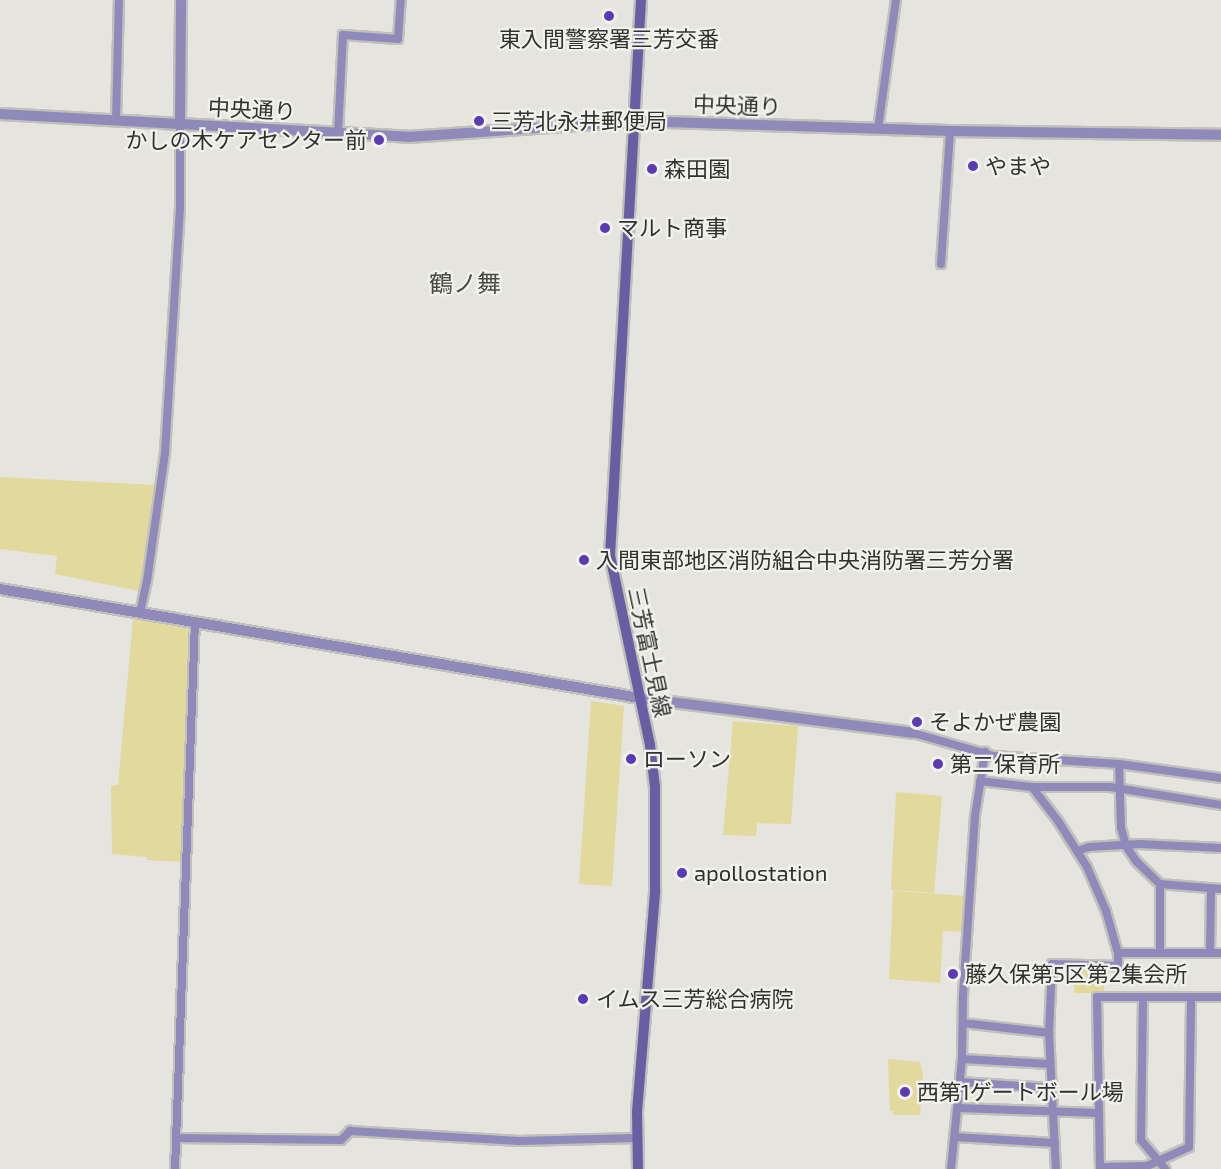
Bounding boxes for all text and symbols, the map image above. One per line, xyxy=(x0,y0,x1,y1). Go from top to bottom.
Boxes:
marker: 東入間警察署三芳交番 xyxy=(602,9,616,23)
place label: 東入間警察署三芳交番 xyxy=(499,26,719,52)
street label: 中央通り xyxy=(693,90,781,120)
street label: 中央通り xyxy=(207,94,297,124)
place label: 三芳北永井郵便局 xyxy=(491,108,667,134)
marker: 三芳北永井郵便局 xyxy=(472,114,486,128)
place label: かしの木ケアセンター前 xyxy=(125,127,367,153)
marker: かしの木ケアセンター前 xyxy=(372,133,386,147)
place label: やまや xyxy=(985,153,1051,179)
place label: 森田園 xyxy=(664,156,730,182)
marker: やまや xyxy=(966,159,980,173)
marker: 森田園 xyxy=(645,162,659,176)
place label: マルト商事 xyxy=(617,215,727,241)
marker: マルト商事 xyxy=(598,221,612,235)
district label: 鶴ノ舞 xyxy=(429,269,501,297)
place label: 入間東部地区消防組合中央消防署三芳分署 xyxy=(596,547,1014,573)
marker: 入間東部地区消防組合中央消防署三芳分署 xyxy=(577,553,591,567)
street label: 三芳富士見線 xyxy=(623,585,677,719)
place label: そよかぜ農園 xyxy=(929,709,1061,735)
marker: そよかぜ農園 xyxy=(910,715,924,729)
place label: ローソン xyxy=(643,746,731,772)
place label: 第二保育所 xyxy=(950,751,1060,777)
marker: ローソン xyxy=(624,752,638,766)
marker: 第二保育所 xyxy=(931,757,945,771)
place label: apollostation xyxy=(694,860,828,886)
marker: apollostation xyxy=(675,866,689,880)
place label: 藤久保第5区第2集会所 xyxy=(965,961,1187,987)
marker: 藤久保第5区第2集会所 xyxy=(946,967,960,981)
place label: イムス三芳総合病院 xyxy=(596,986,794,1012)
marker: イムス三芳総合病院 xyxy=(574,990,592,1008)
place label: 西第1ゲートボール場 xyxy=(917,1079,1124,1105)
marker: 西第1ゲートボール場 xyxy=(898,1085,912,1099)

